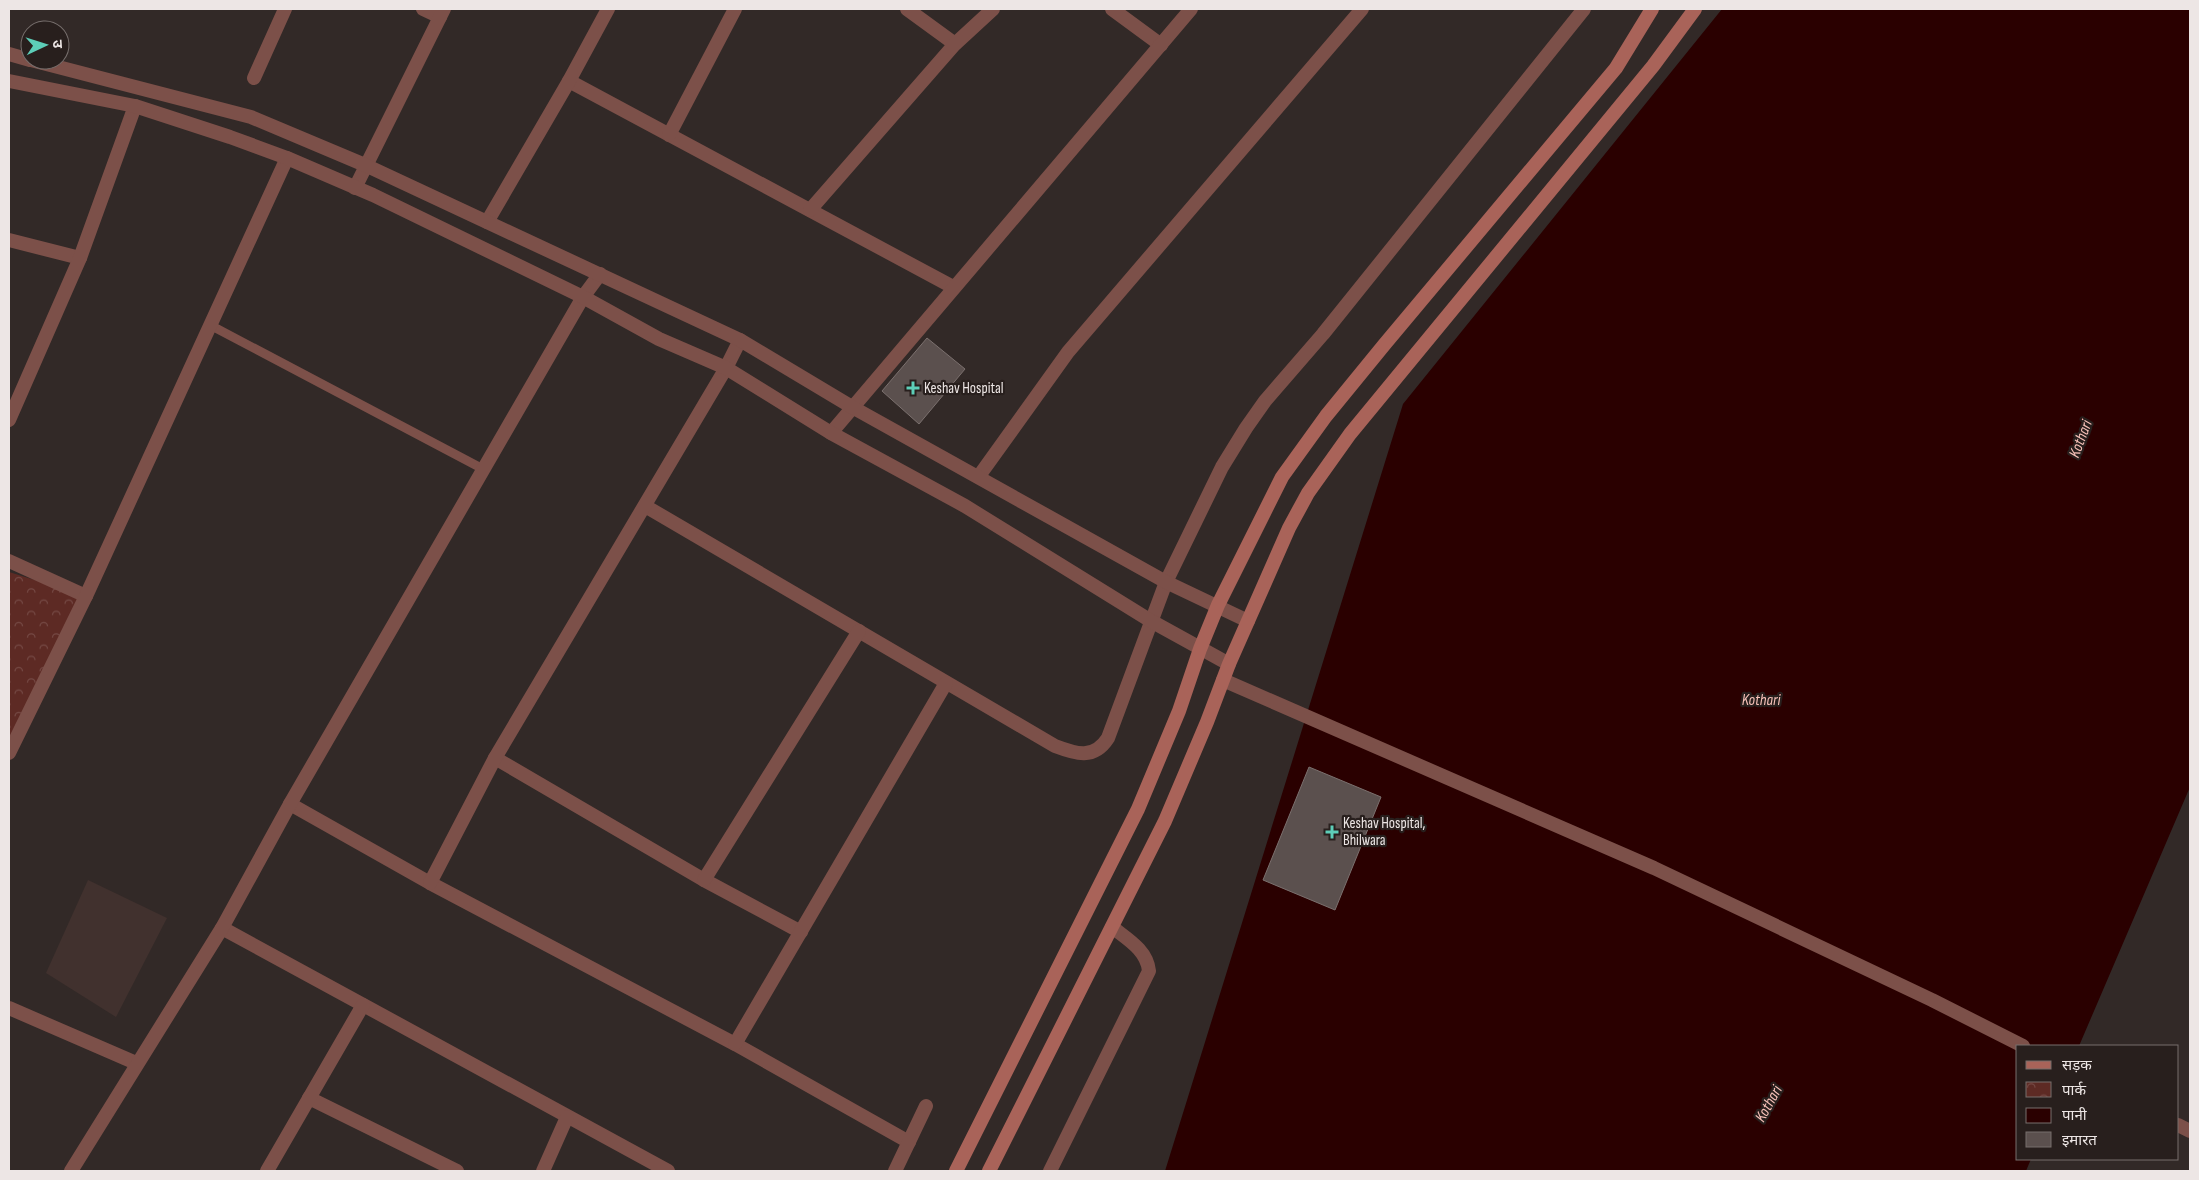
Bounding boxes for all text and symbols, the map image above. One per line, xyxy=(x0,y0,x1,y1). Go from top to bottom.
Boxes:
north arrow xyxy=(20,20,70,70)
text: उ xyxy=(49,39,66,50)
place label: Keshav Hospital xyxy=(924,379,1004,398)
marker: Keshav Hospital xyxy=(906,381,920,395)
water label: Kothari xyxy=(2065,417,2097,460)
water label: Kothari xyxy=(1742,691,1781,710)
place label: Keshav Hospital, Bhilwara xyxy=(1343,814,1426,850)
marker: Keshav Hospital, Bhilwara xyxy=(1325,825,1339,839)
legend xyxy=(2016,1045,2179,1160)
text: सड़क xyxy=(2062,1056,2092,1075)
text: पार्क xyxy=(2062,1081,2086,1100)
water label: Kothari xyxy=(1751,1082,1787,1126)
text: पानी xyxy=(2062,1106,2088,1125)
text: इमारत xyxy=(2062,1131,2097,1150)

